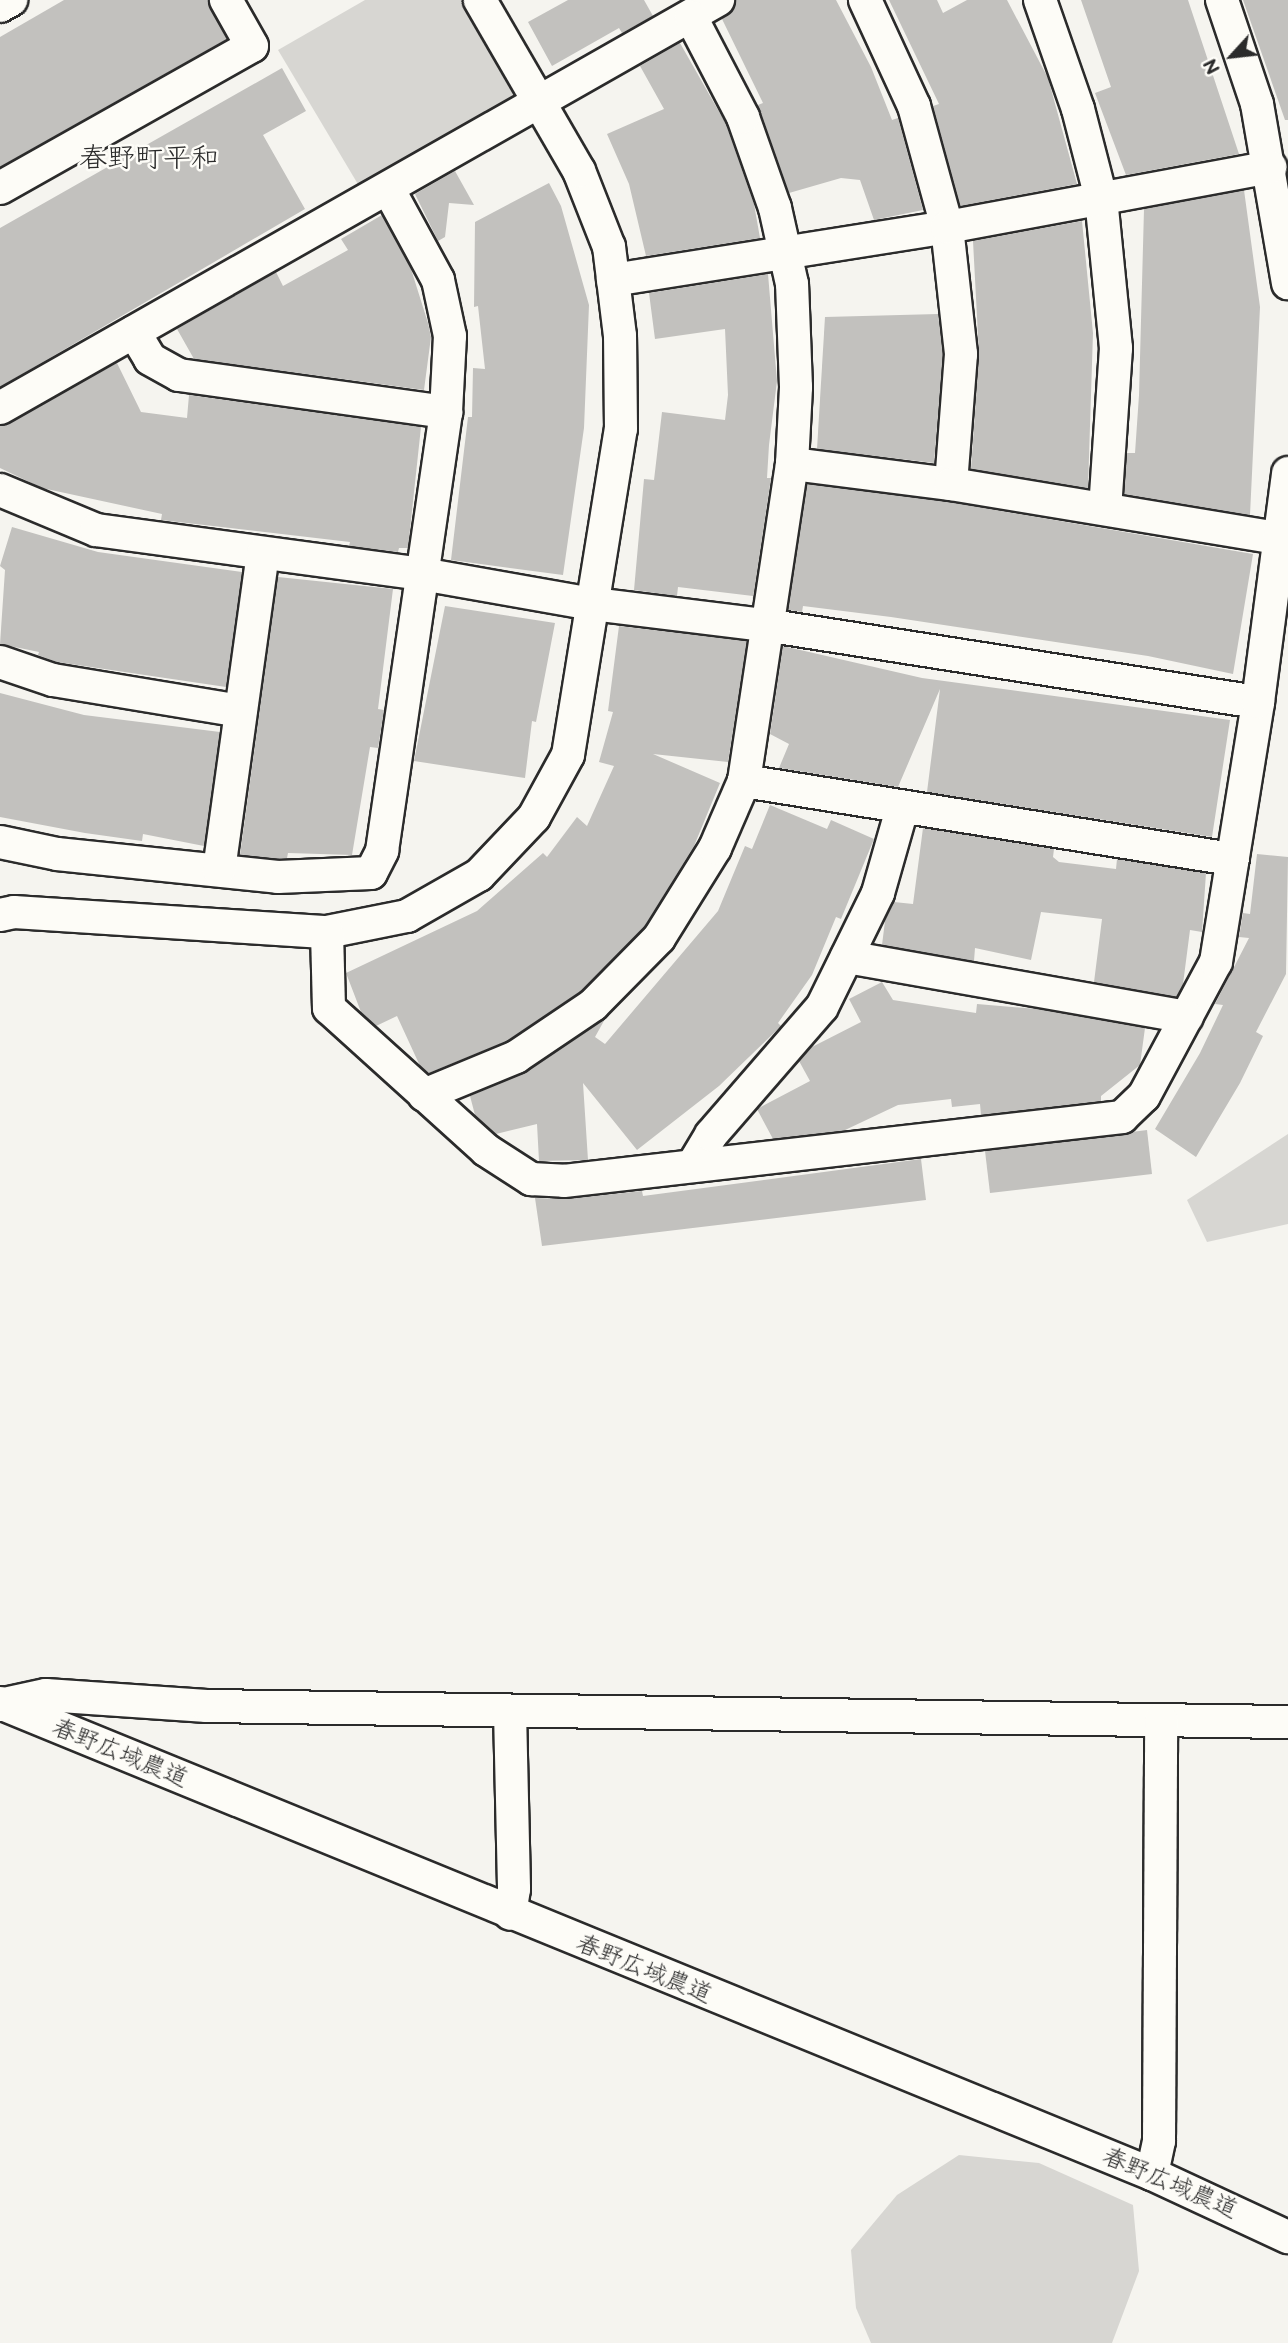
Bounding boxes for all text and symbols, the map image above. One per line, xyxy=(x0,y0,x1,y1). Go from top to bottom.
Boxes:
north arrow xyxy=(1197,21,1267,91)
text: N xyxy=(1199,54,1226,77)
district label: 春野町平和 xyxy=(79,142,219,176)
street label: 春野広域農道 xyxy=(48,1713,192,1793)
street label: 春野広域農道 xyxy=(572,1929,716,2009)
street label: 春野広域農道 xyxy=(1098,2142,1242,2224)

